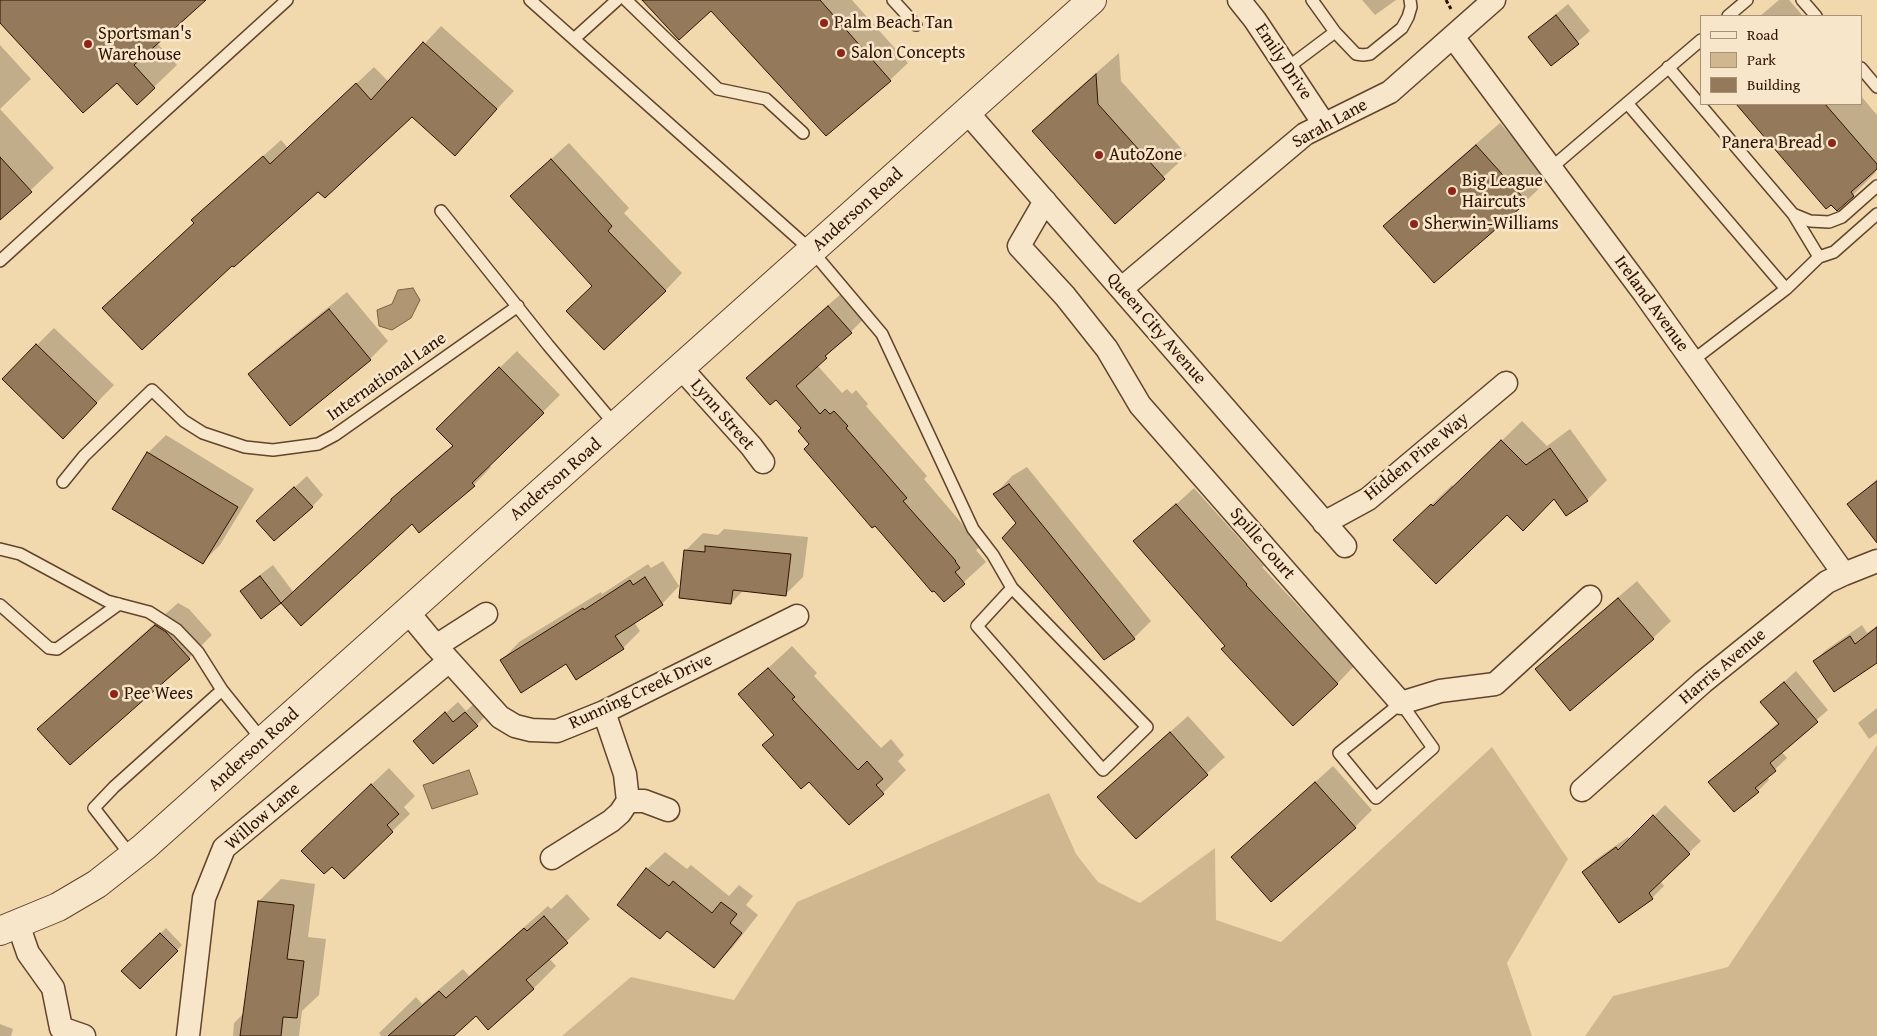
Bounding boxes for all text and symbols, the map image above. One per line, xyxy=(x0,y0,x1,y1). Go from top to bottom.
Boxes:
place label: Palm Beach Tan xyxy=(834,12,953,34)
legend xyxy=(1700,15,1862,105)
marker: Palm Beach Tan xyxy=(818,17,830,29)
street label: Emily Drive xyxy=(1250,20,1316,104)
place label: Sportsman's Warehouse xyxy=(98,23,192,66)
text: Road xyxy=(1747,24,1778,45)
marker: Sportsman's Warehouse xyxy=(82,38,94,50)
place label: Salon Concepts xyxy=(851,42,965,64)
marker: Salon Concepts xyxy=(835,47,847,59)
text: Park xyxy=(1747,49,1776,70)
text: Building xyxy=(1747,74,1800,95)
street label: Sarah Lane xyxy=(1288,94,1372,154)
place label: Panera Bread xyxy=(1722,132,1822,154)
marker: Panera Bread xyxy=(1826,137,1838,149)
place label: AutoZone xyxy=(1109,144,1182,166)
marker: AutoZone xyxy=(1093,149,1105,161)
street label: Anderson Road xyxy=(808,164,908,256)
place label: Big League Haircuts xyxy=(1462,170,1543,212)
marker: Big League Haircuts xyxy=(1446,185,1458,197)
place label: Sherwin-Williams xyxy=(1424,213,1559,235)
marker: Sherwin-Williams xyxy=(1408,218,1420,230)
street label: Ireland Avenue xyxy=(1609,252,1693,356)
street label: Queen City Avenue xyxy=(1102,269,1210,389)
street label: International Lane xyxy=(323,328,451,426)
street label: Lynn Street xyxy=(685,375,759,455)
street label: Hidden Pine Way xyxy=(1360,408,1474,506)
street label: Anderson Road xyxy=(506,434,606,526)
street label: Spille Court xyxy=(1225,503,1299,585)
street label: Harris Avenue xyxy=(1675,624,1771,710)
street label: Running Creek Drive xyxy=(566,649,716,735)
place label: Pee Wees xyxy=(124,683,193,705)
marker: Pee Wees xyxy=(108,688,120,700)
street label: Anderson Road xyxy=(204,704,304,796)
street label: Willow Lane xyxy=(221,779,305,855)

